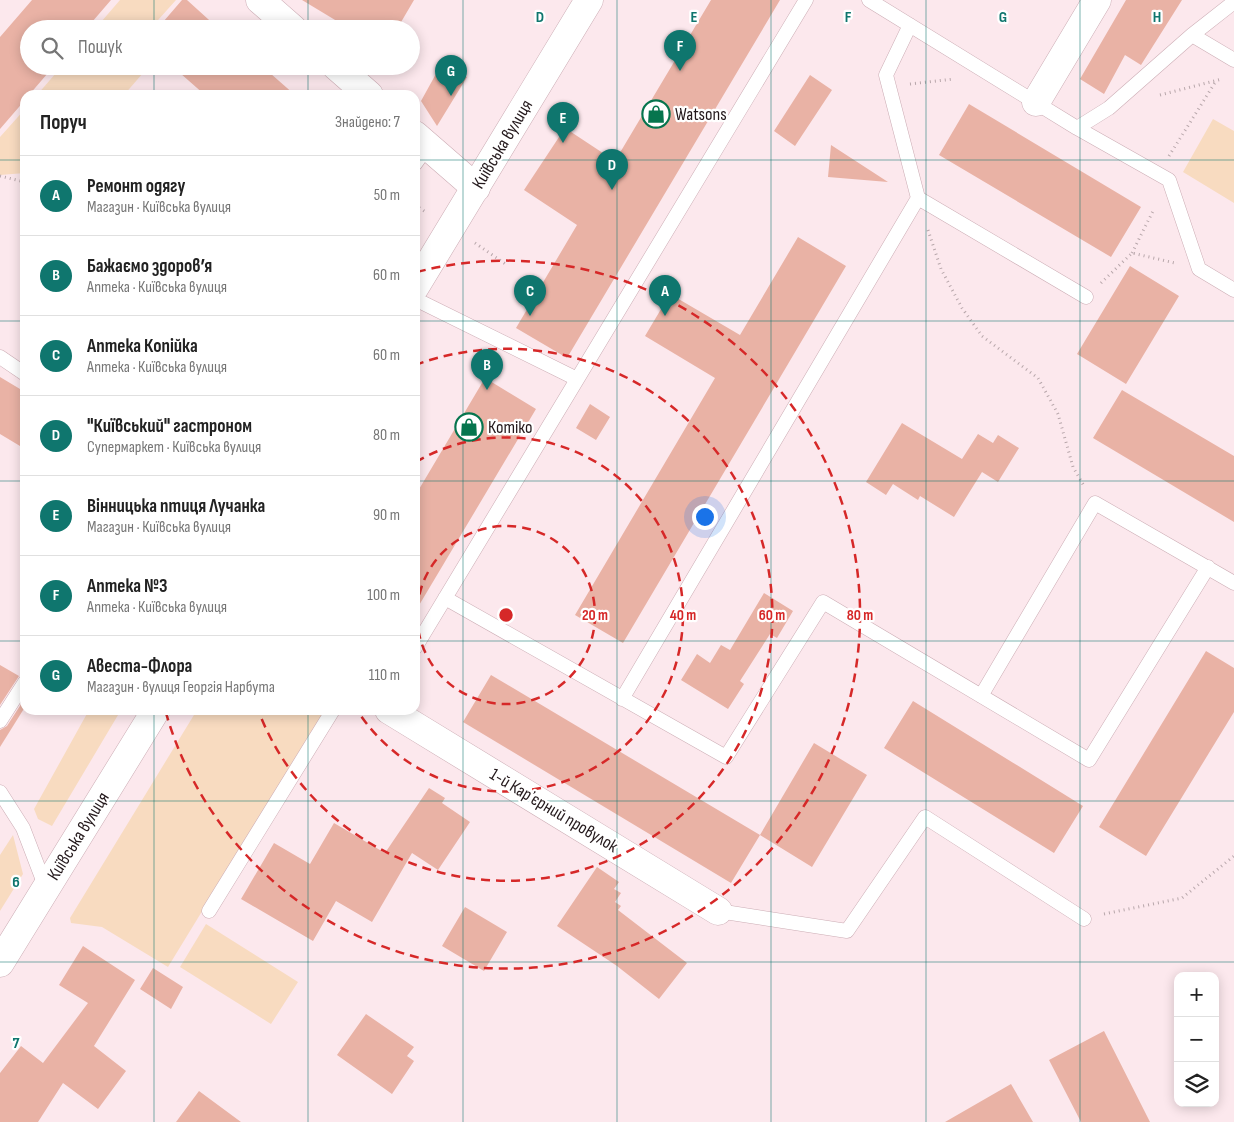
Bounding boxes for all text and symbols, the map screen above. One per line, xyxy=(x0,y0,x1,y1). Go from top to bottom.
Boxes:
text: D xyxy=(536,8,544,27)
text: E xyxy=(691,8,698,27)
text: F xyxy=(845,8,852,27)
text: G xyxy=(999,8,1007,27)
text: H xyxy=(1153,8,1161,27)
search box xyxy=(20,20,420,75)
pin: F xyxy=(664,30,696,71)
icon: search xyxy=(38,34,66,62)
text: Пошук xyxy=(78,36,122,59)
pin: G xyxy=(435,55,467,96)
street label: Київська вулиця xyxy=(468,96,537,193)
shop icon: Watsons xyxy=(641,99,671,129)
pin: E xyxy=(547,102,579,143)
place label: Watsons xyxy=(675,104,727,125)
text: Поруч xyxy=(40,110,87,135)
text: Знайдено: 7 xyxy=(335,113,400,132)
pin: D xyxy=(596,149,628,190)
text: Ремонт одягу xyxy=(87,175,185,198)
text: A xyxy=(52,186,60,205)
text: 50 m xyxy=(374,186,400,205)
text: Магазин · Київська вулиця xyxy=(87,198,231,217)
text: Бажаємо здоров’я xyxy=(87,255,212,278)
text: B xyxy=(52,266,60,285)
text: 60 m xyxy=(373,266,400,285)
pin: C xyxy=(514,275,546,316)
pin: A xyxy=(649,275,681,316)
text: Аптека · Київська вулиця xyxy=(87,278,227,297)
text: Аптека Копійка xyxy=(87,335,198,358)
text: C xyxy=(52,346,60,365)
text: 60 m xyxy=(373,346,400,365)
pin: B xyxy=(471,349,503,390)
text: Аптека · Київська вулиця xyxy=(87,358,227,377)
shop icon: Котіко xyxy=(454,412,484,442)
text: "Київський" гастроном xyxy=(87,415,252,438)
place label: Котіко xyxy=(488,417,532,438)
text: D xyxy=(52,426,60,445)
text: 80 m xyxy=(373,426,400,445)
text: Супермаркет · Київська вулиця xyxy=(87,438,261,457)
text: Вінницька птиця Лучанка xyxy=(87,495,265,518)
your location xyxy=(692,504,718,530)
text: E xyxy=(53,506,59,525)
text: 90 m xyxy=(373,506,400,525)
text: Магазин · Київська вулиця xyxy=(87,518,231,537)
text: Аптека №3 xyxy=(87,575,168,598)
text: F xyxy=(53,586,59,605)
text: 100 m xyxy=(367,586,400,605)
text: Аптека · Київська вулиця xyxy=(87,598,227,617)
centre of rings xyxy=(497,606,515,624)
text: 20 m xyxy=(582,606,608,625)
text: 40 m xyxy=(670,606,696,625)
text: 60 m xyxy=(759,606,785,625)
text: 80 m xyxy=(847,606,873,625)
text: Авеста-Флора xyxy=(87,655,192,678)
text: G xyxy=(52,666,60,685)
text: 110 m xyxy=(369,666,400,685)
text: Магазин · вулиця Георгія Нарбута xyxy=(87,678,275,697)
street label: 1-й Карʼєрний провулок xyxy=(486,764,622,857)
street label: Київська вулиця xyxy=(43,788,114,884)
text: 6 xyxy=(12,873,20,892)
map controls xyxy=(1174,972,1219,1107)
button: + xyxy=(1174,972,1219,1017)
button: − xyxy=(1174,1017,1219,1062)
text: 7 xyxy=(13,1034,20,1053)
button: layers xyxy=(1174,1062,1219,1107)

